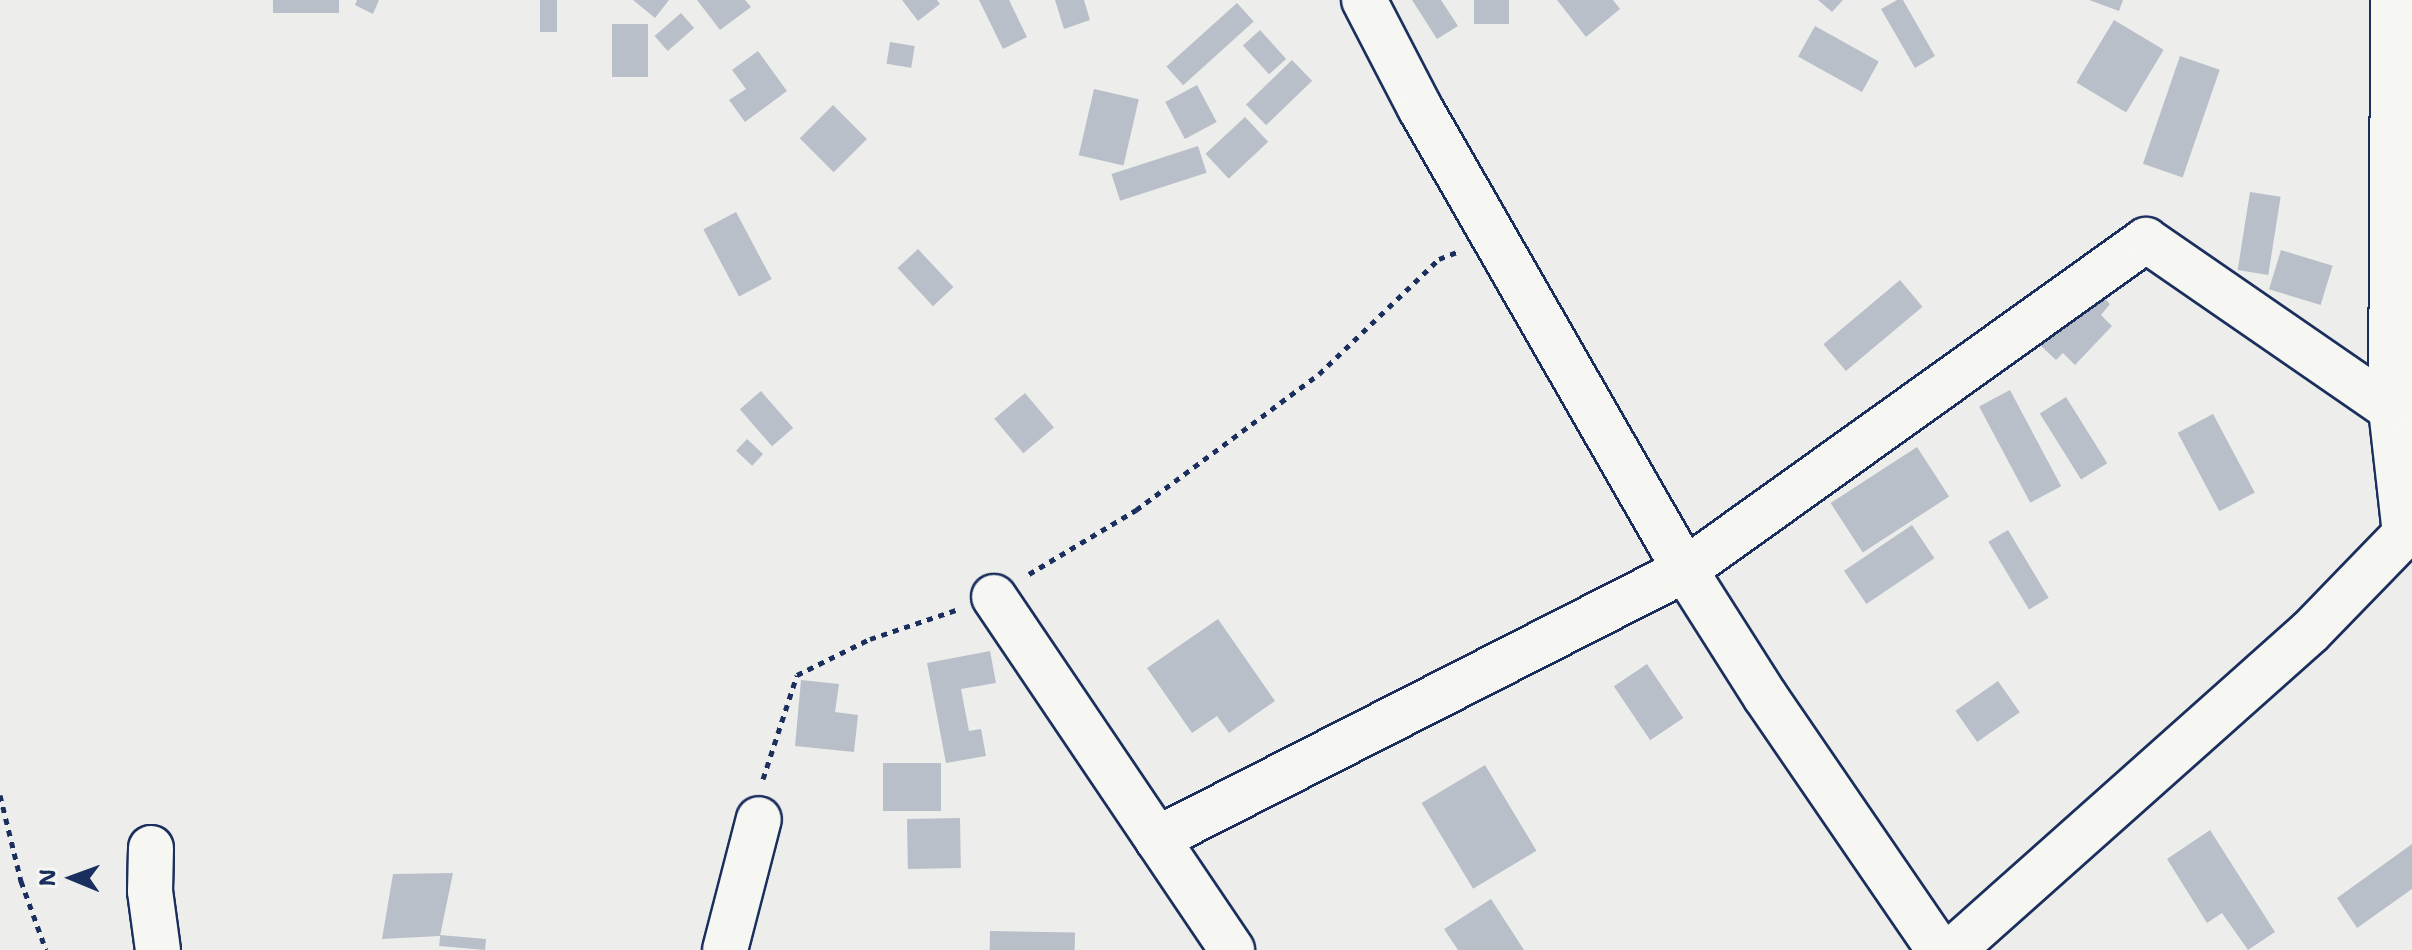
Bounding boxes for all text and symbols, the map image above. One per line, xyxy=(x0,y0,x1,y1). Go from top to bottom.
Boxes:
north arrow xyxy=(32,838,112,918)
text: N xyxy=(33,869,62,887)

